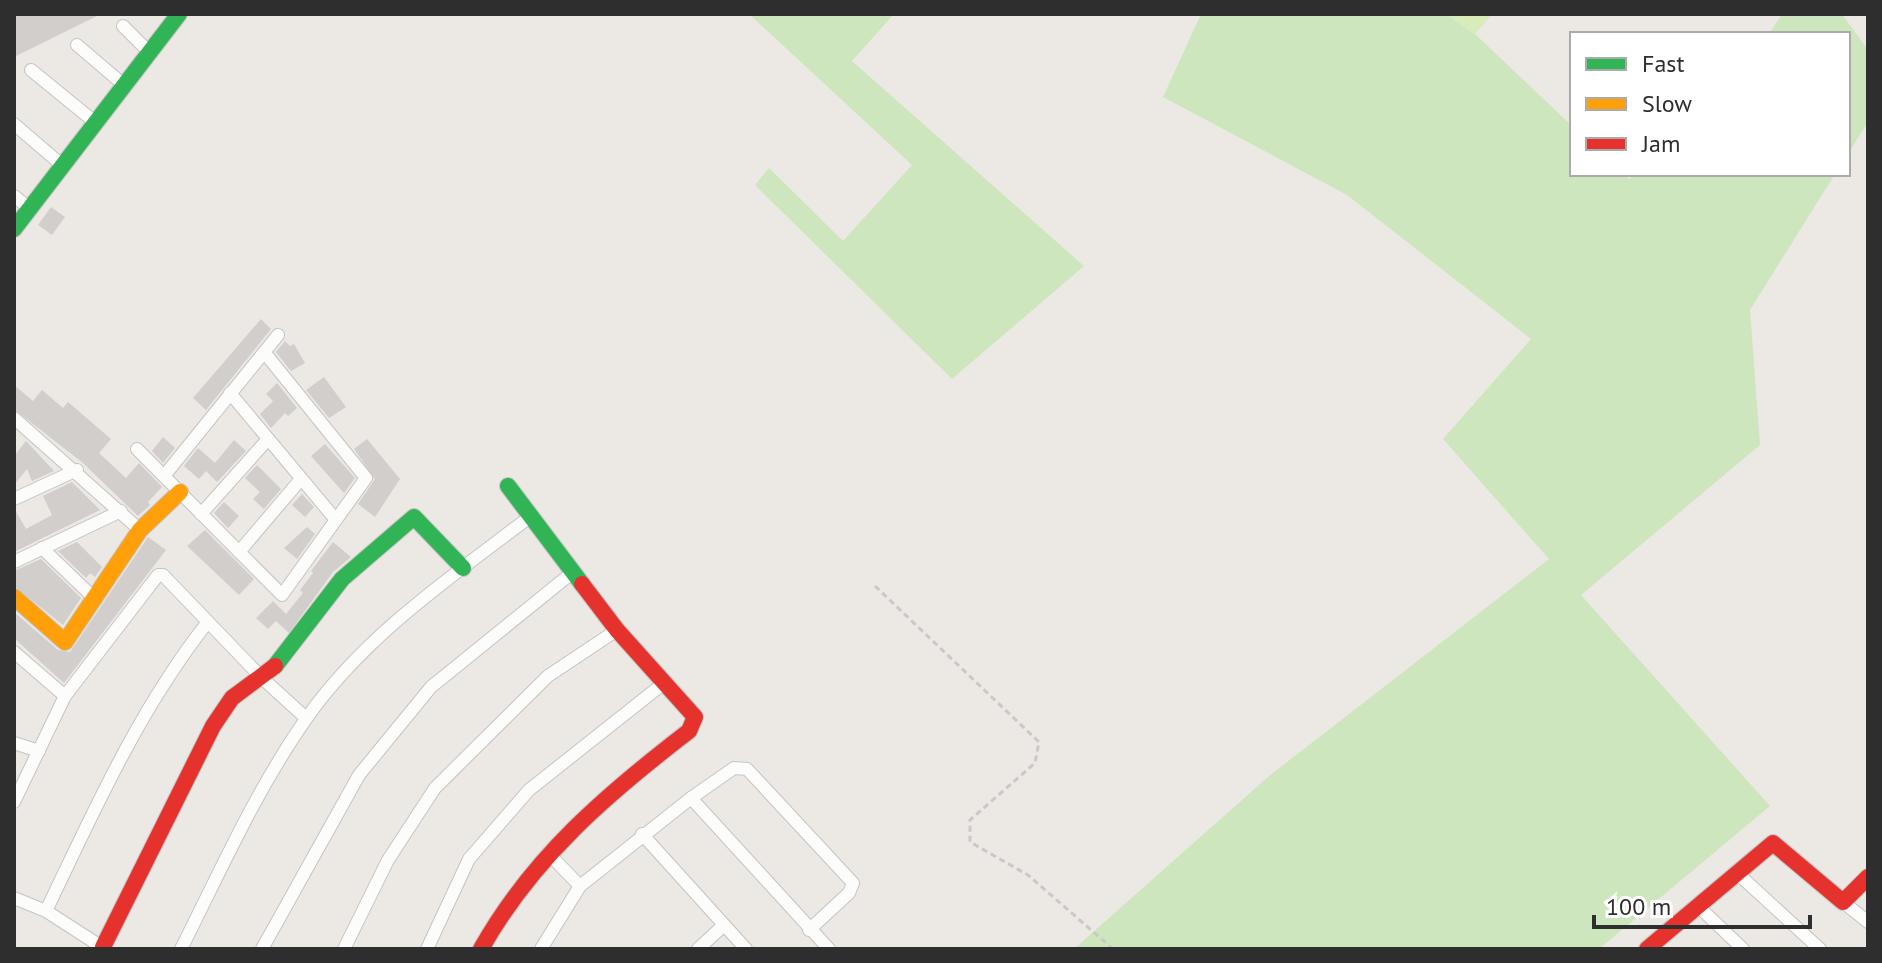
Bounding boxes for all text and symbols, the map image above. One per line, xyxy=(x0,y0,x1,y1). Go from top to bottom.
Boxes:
legend xyxy=(1570,32,1850,176)
text: Fast xyxy=(1642,48,1685,79)
text: Slow xyxy=(1642,88,1692,119)
text: Jam xyxy=(1641,128,1680,159)
scale bar xyxy=(1594,879,1810,929)
text: 100 m xyxy=(1606,891,1671,922)

